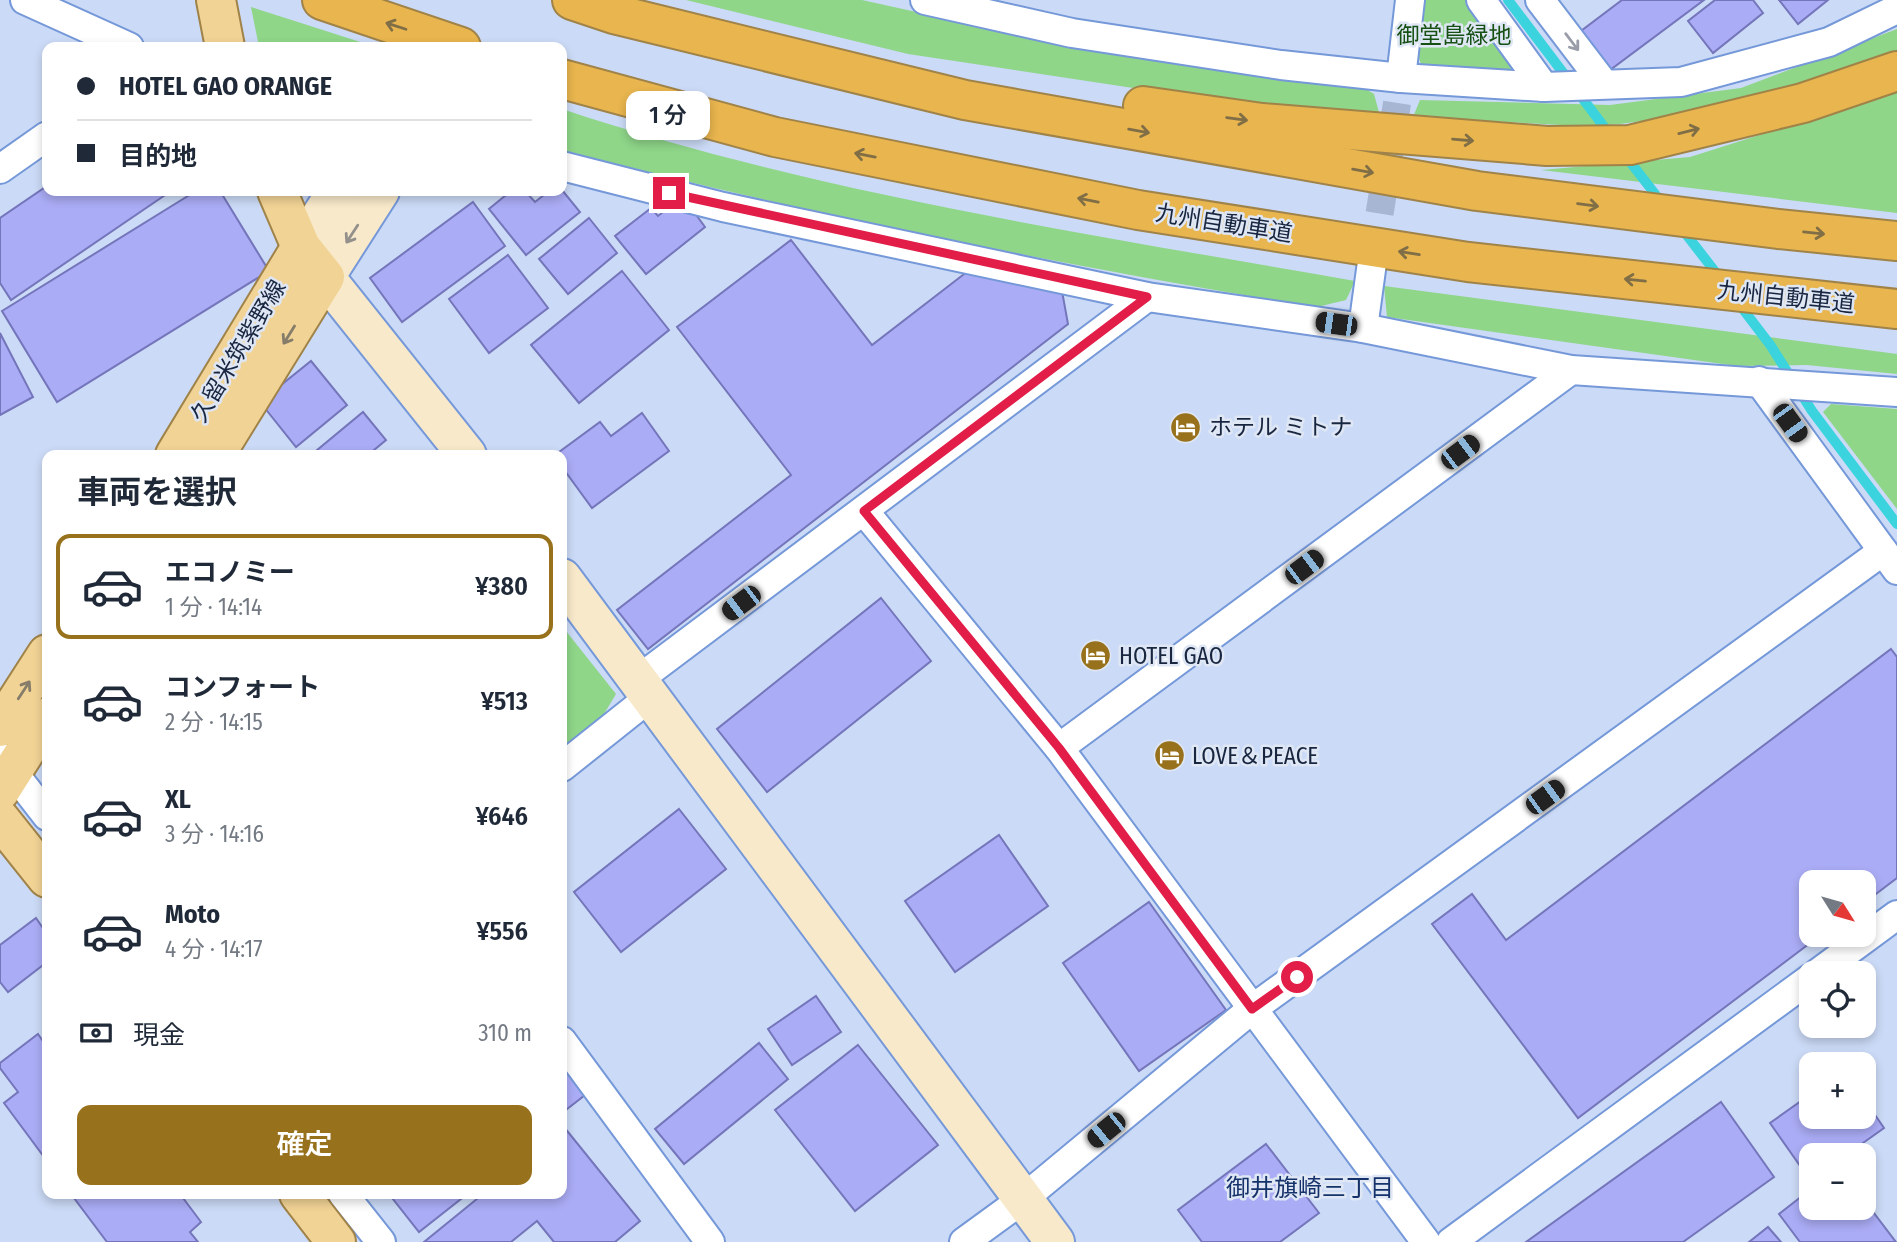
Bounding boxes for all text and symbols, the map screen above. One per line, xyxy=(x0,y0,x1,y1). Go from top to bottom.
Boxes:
one-way arrow xyxy=(386,19,408,31)
park label: 御堂島緑地 xyxy=(1397,21,1512,49)
one-way arrow xyxy=(1565,32,1580,51)
text: HOTEL GAO ORANGE xyxy=(119,71,332,102)
callout: 1 分 xyxy=(627,92,711,140)
text: 1 分 xyxy=(649,101,687,129)
one-way arrow xyxy=(1225,113,1248,126)
one-way arrow xyxy=(1677,124,1700,137)
one-way arrow xyxy=(1127,125,1150,138)
one-way arrow xyxy=(1451,134,1474,147)
text: 目的地 xyxy=(119,141,197,172)
one-way arrow xyxy=(854,148,877,161)
one-way arrow xyxy=(1351,164,1374,178)
route end xyxy=(653,177,685,209)
one-way arrow xyxy=(1077,192,1100,206)
street label: 九州自動車道 xyxy=(1154,198,1294,248)
one-way arrow xyxy=(1576,199,1599,212)
one-way arrow xyxy=(345,224,360,243)
one-way arrow xyxy=(1802,227,1825,240)
one-way arrow xyxy=(1398,246,1421,259)
one-way arrow xyxy=(1624,273,1647,286)
street label: 久留米筑紫野線 xyxy=(185,275,291,427)
street label: 九州自動車道 xyxy=(1716,276,1856,318)
car xyxy=(1314,311,1359,337)
one-way arrow xyxy=(281,325,295,345)
car xyxy=(1770,400,1811,446)
hotel icon: ホテル ミトナ xyxy=(1169,410,1203,444)
place label: ホテル ミトナ xyxy=(1209,413,1352,441)
car xyxy=(1437,431,1484,473)
text: 車両を選択 xyxy=(77,473,237,511)
car xyxy=(1281,546,1328,588)
icon: car xyxy=(81,555,144,618)
text: エコノミー xyxy=(165,557,295,588)
text: ¥380 xyxy=(475,571,528,602)
car xyxy=(718,582,765,624)
text: 1 分 · 14:14 xyxy=(165,593,262,621)
hotel icon: HOTEL GAO xyxy=(1079,639,1113,673)
place label: HOTEL GAO xyxy=(1119,642,1223,670)
icon: car xyxy=(81,670,144,733)
text: コンフォート xyxy=(165,672,320,703)
one-way arrow xyxy=(17,681,31,701)
text: ¥513 xyxy=(481,686,528,717)
text: 2 分 · 14:15 xyxy=(165,708,263,736)
hotel icon: LOVE＆PEACE xyxy=(1152,739,1186,773)
place label: LOVE＆PEACE xyxy=(1192,742,1318,770)
car xyxy=(1522,776,1569,818)
text: XL xyxy=(165,784,191,815)
icon: car xyxy=(81,785,144,848)
text: ¥646 xyxy=(476,801,528,832)
text: 3 分 · 14:16 xyxy=(165,820,264,848)
north arrow xyxy=(1799,870,1876,947)
map controls xyxy=(1799,870,1876,1220)
text: Moto xyxy=(165,899,220,930)
icon: car xyxy=(81,900,144,963)
text: ¥556 xyxy=(477,916,528,947)
text: 4 分 · 14:17 xyxy=(165,935,263,963)
route start xyxy=(1281,961,1313,993)
button: locate xyxy=(1799,961,1876,1038)
icon: cash xyxy=(77,1014,115,1052)
text: 310 m xyxy=(478,1019,532,1047)
text: 現金 xyxy=(133,1020,185,1051)
button: + xyxy=(1799,1052,1876,1129)
button: 確定 xyxy=(77,1105,532,1185)
car xyxy=(1084,1109,1129,1151)
button: − xyxy=(1799,1143,1876,1220)
district label: 御井旗崎三丁目 xyxy=(1226,1174,1394,1202)

